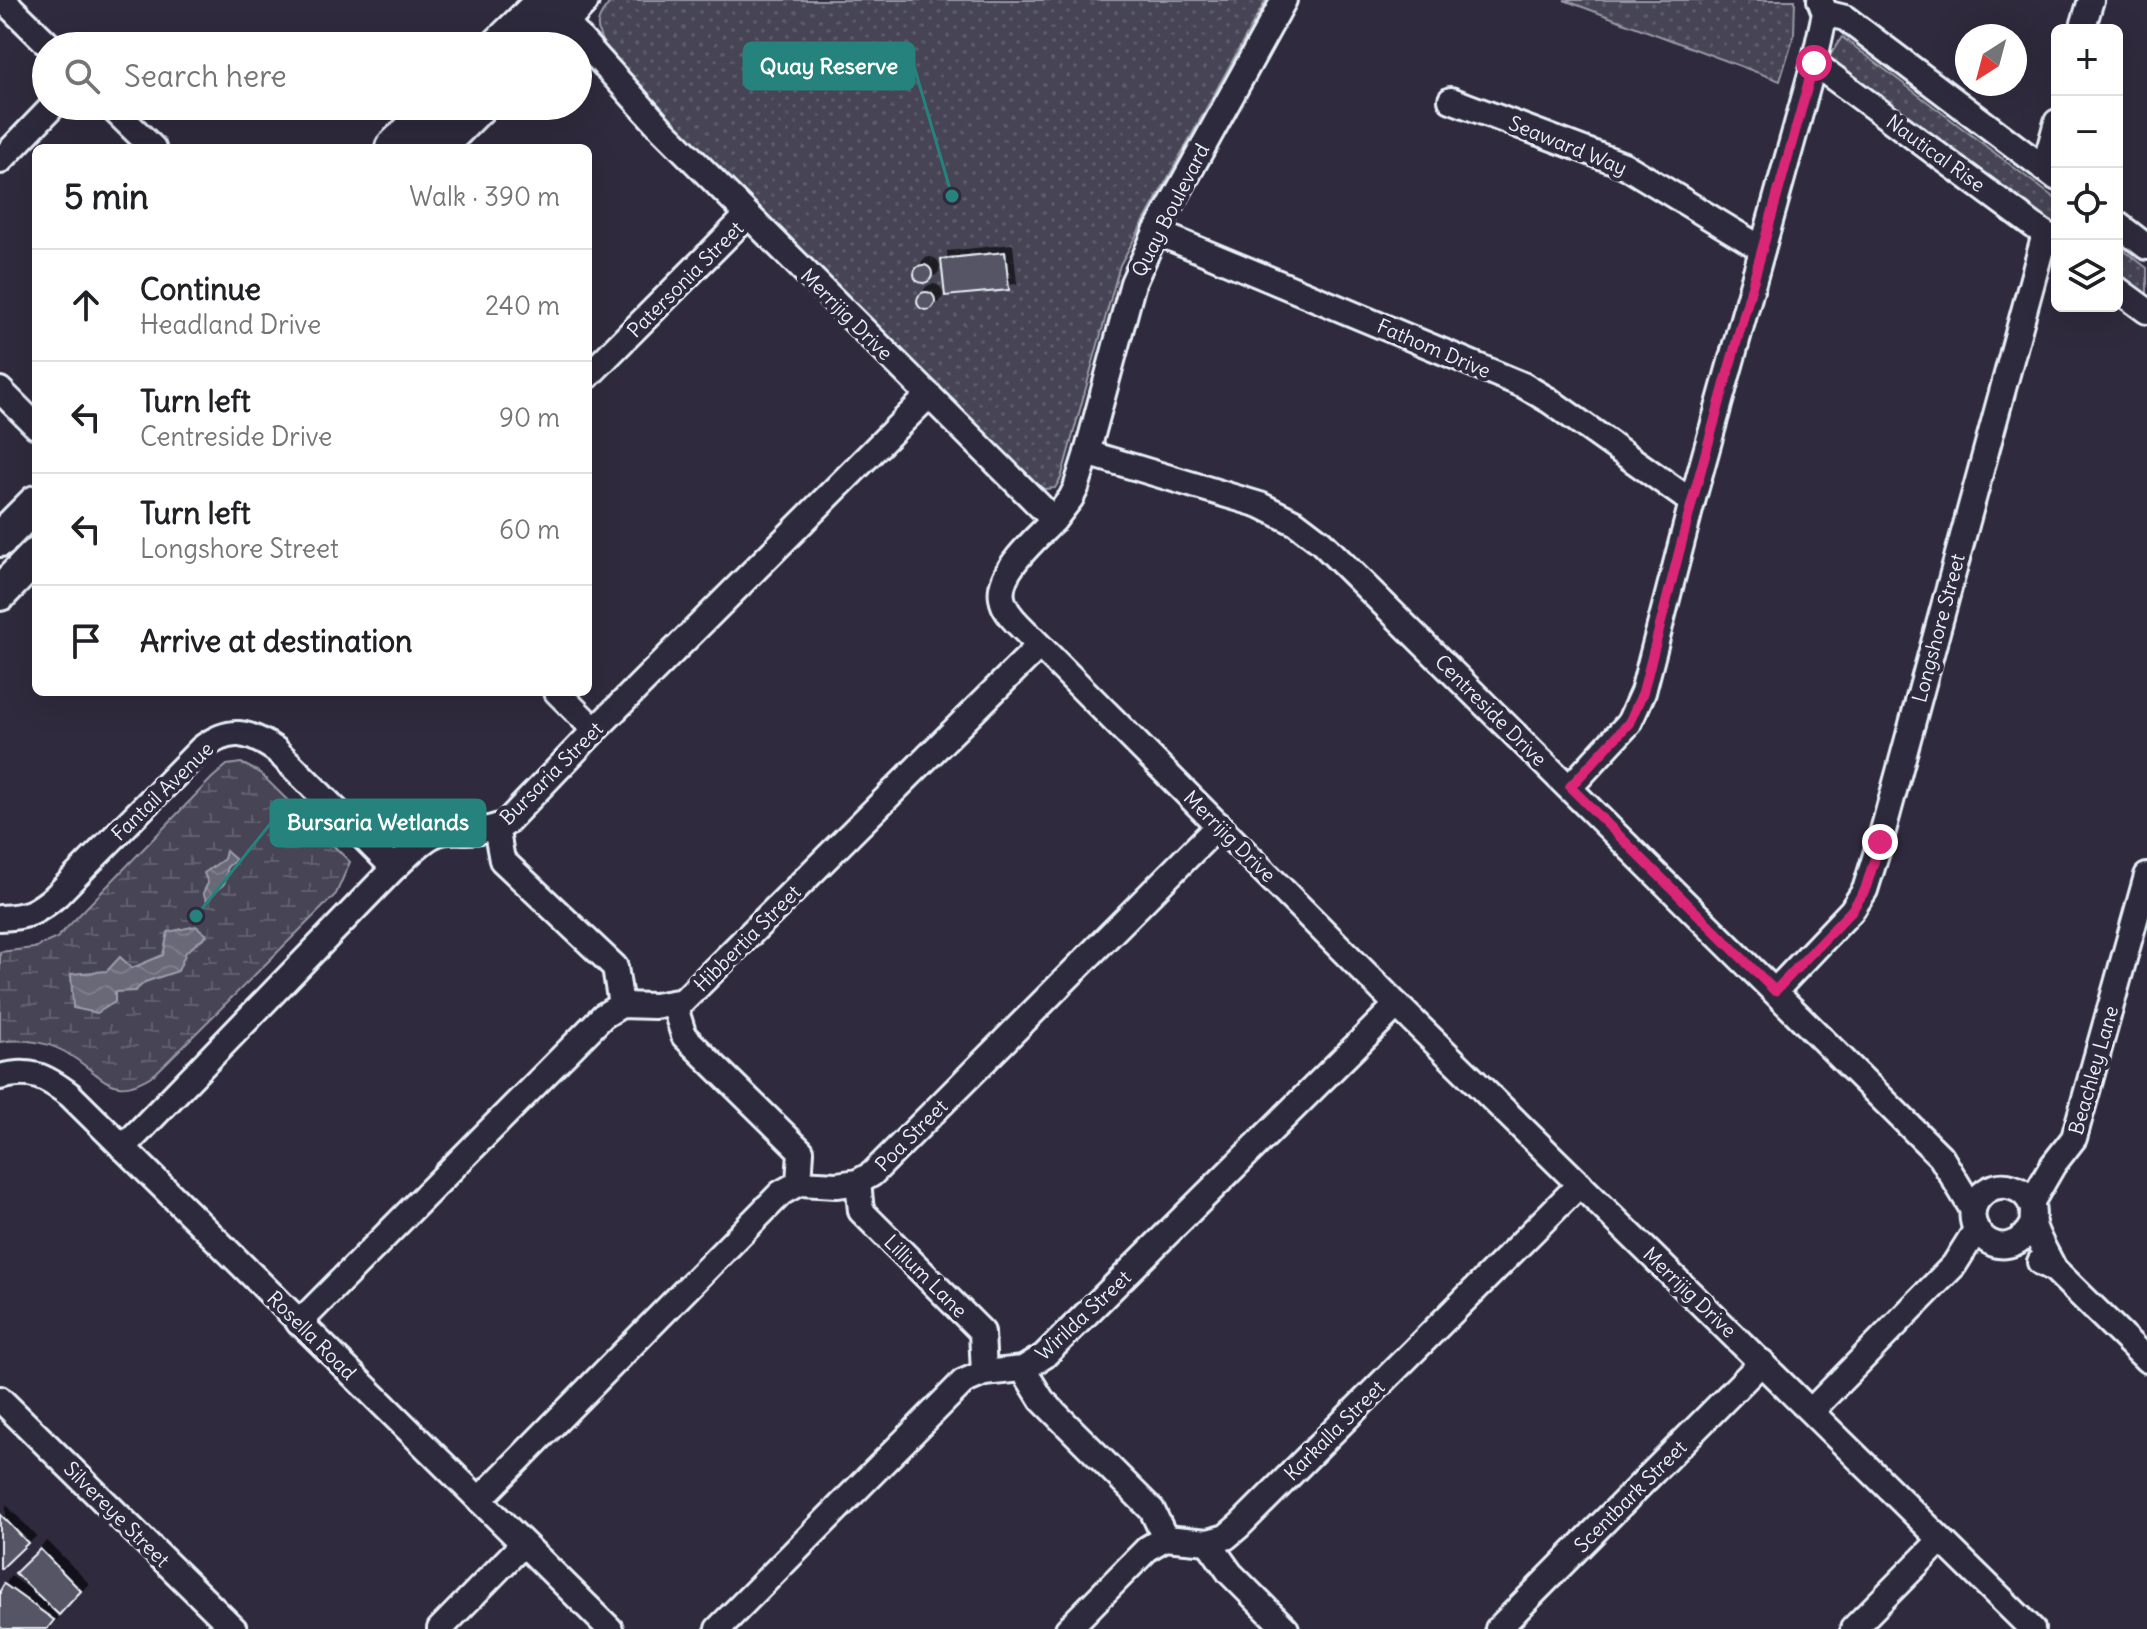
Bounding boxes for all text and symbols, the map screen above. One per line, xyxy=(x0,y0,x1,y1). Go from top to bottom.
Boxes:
north arrow xyxy=(1955,24,2027,96)
map controls xyxy=(2051,24,2123,312)
button: + xyxy=(2051,24,2123,96)
search box xyxy=(32,32,592,120)
callout: Quay Reserve xyxy=(744,43,914,89)
route start xyxy=(1796,45,1832,81)
text: Quay Reserve xyxy=(760,52,898,80)
icon: search xyxy=(60,54,104,98)
text: Search here xyxy=(124,57,287,95)
button: − xyxy=(2051,96,2123,168)
street label: Nautical Rise xyxy=(1882,109,1990,197)
street label: Seaward Way xyxy=(1505,110,1631,180)
street label: Quay Boulevard xyxy=(1126,139,1214,281)
button: locate xyxy=(2051,168,2123,240)
text: 5 min xyxy=(64,175,149,218)
text: Walk · 390 m xyxy=(409,180,560,213)
street label: Patersonia Street xyxy=(622,215,749,342)
button: layers xyxy=(2051,240,2123,312)
street label: Merrijig Drive xyxy=(796,263,898,365)
text: Continue xyxy=(140,270,261,308)
icon: ahead xyxy=(64,283,108,327)
text: 240 m xyxy=(485,289,560,322)
text: Headland Drive xyxy=(140,308,321,341)
street label: Fathom Drive xyxy=(1373,313,1495,383)
text: Turn left xyxy=(140,382,251,420)
icon: left xyxy=(64,395,108,439)
text: 90 m xyxy=(499,401,560,434)
text: Centreside Drive xyxy=(140,420,332,453)
text: Turn left xyxy=(140,494,251,532)
icon: left xyxy=(64,507,108,551)
text: 60 m xyxy=(499,513,560,546)
text: Longshore Street xyxy=(140,532,339,565)
street label: Longshore Street xyxy=(1906,551,1970,705)
icon: arrive xyxy=(64,619,108,663)
text: Arrive at destination xyxy=(140,622,412,660)
street label: Centreside Drive xyxy=(1430,649,1552,771)
street label: Bursaria Street xyxy=(494,716,608,830)
street label: Fantail Avenue xyxy=(106,736,218,846)
street label: Merrijig Drive xyxy=(1179,785,1281,887)
callout: Bursaria Wetlands xyxy=(271,800,485,846)
text: Bursaria Wetlands xyxy=(287,808,469,836)
route end xyxy=(1862,824,1898,860)
street label: Hibbertia Street xyxy=(688,879,806,997)
street label: Beachley Lane xyxy=(2063,1003,2123,1137)
street label: Poa Street xyxy=(869,1093,953,1177)
street label: Lillium Lane xyxy=(879,1229,973,1323)
street label: Merrijig Drive xyxy=(1638,1241,1742,1343)
street label: Wirilda Street xyxy=(1030,1264,1136,1365)
street label: Rosella Road xyxy=(262,1285,362,1385)
street label: Karkalla Street xyxy=(1279,1374,1390,1485)
street label: Scentbark Street xyxy=(1569,1434,1692,1557)
street label: Silvereye Street xyxy=(59,1456,175,1572)

